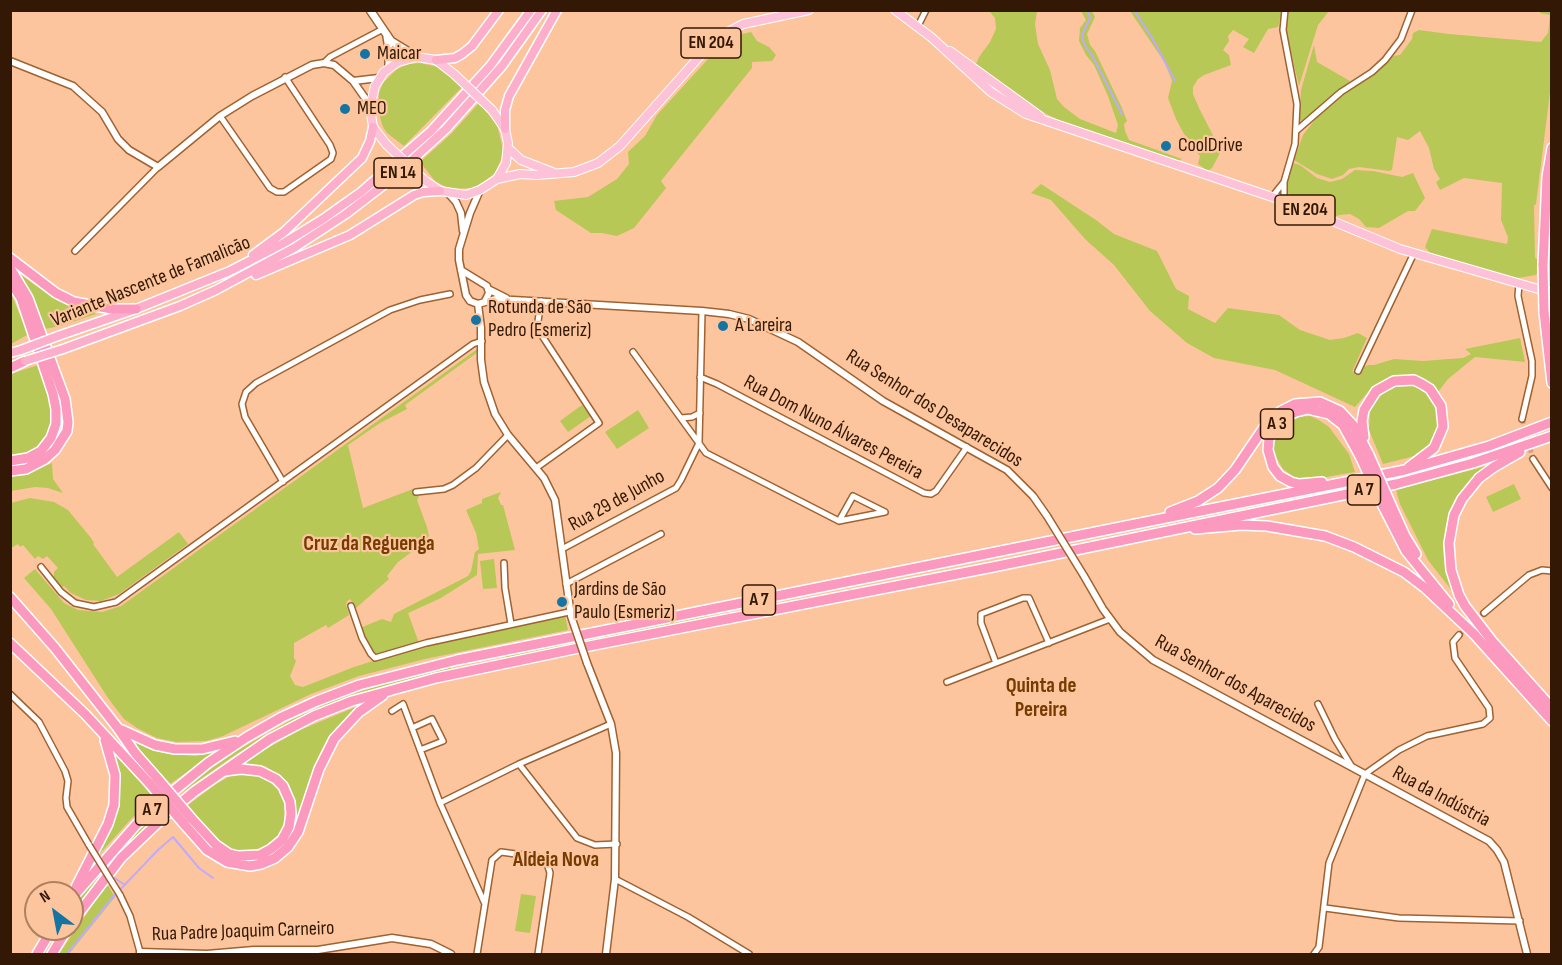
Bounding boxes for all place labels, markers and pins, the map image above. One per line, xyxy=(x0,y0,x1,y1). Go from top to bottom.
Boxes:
place label: Maicar xyxy=(377,42,421,66)
marker: Maicar xyxy=(358,47,372,61)
place label: MEO xyxy=(357,97,387,121)
marker: MEO xyxy=(338,102,352,116)
place label: CoolDrive xyxy=(1178,134,1243,158)
marker: CoolDrive xyxy=(1159,139,1173,153)
place label: Rotunda de São Pedro (Esmeriz) xyxy=(488,296,592,343)
marker: Rotunda de São Pedro (Esmeriz) xyxy=(469,313,483,327)
place label: A Lareira xyxy=(735,314,792,338)
marker: A Lareira xyxy=(716,319,730,333)
place label: Jardins de São Paulo (Esmeriz) xyxy=(574,578,675,625)
marker: Jardins de São Paulo (Esmeriz) xyxy=(555,595,569,609)

